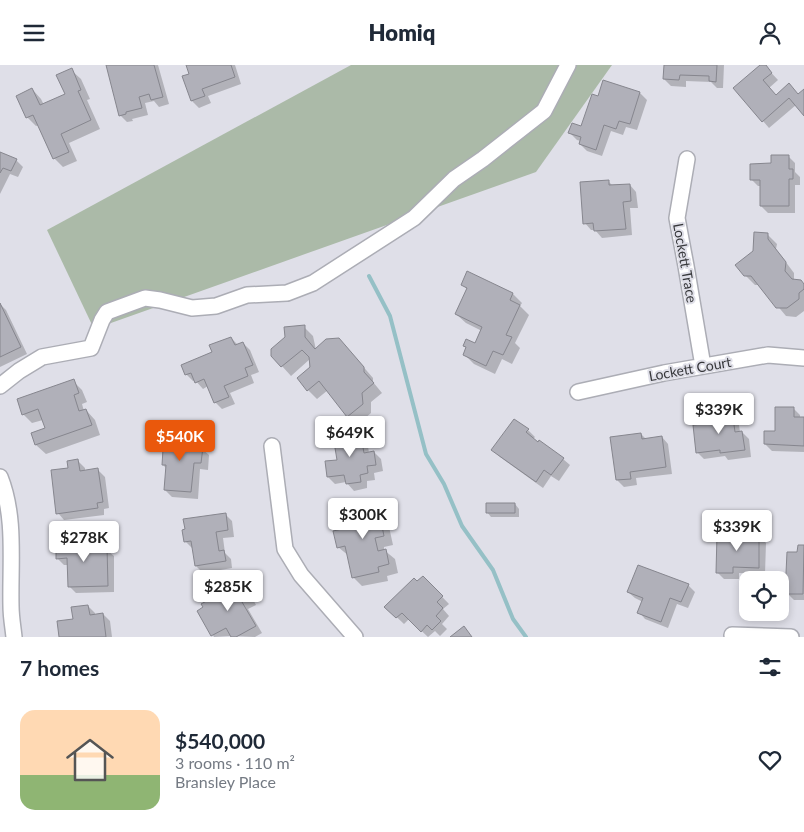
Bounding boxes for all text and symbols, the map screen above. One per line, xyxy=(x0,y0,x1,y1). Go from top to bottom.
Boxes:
icon: menu xyxy=(20,19,48,47)
text: Homiq xyxy=(369,19,435,46)
icon: person xyxy=(756,19,784,47)
street label: Lockett Trace xyxy=(670,222,701,304)
street label: Lockett Court xyxy=(647,353,733,384)
pin: $339K xyxy=(684,393,754,435)
text: $339K xyxy=(695,399,743,418)
pin: $649K xyxy=(315,415,385,458)
pin: $540K xyxy=(145,419,215,462)
text: $649K xyxy=(326,422,374,441)
text: $540K xyxy=(156,426,204,445)
pin: $300K xyxy=(328,497,398,540)
text: $300K xyxy=(339,504,387,523)
pin: $339K xyxy=(702,509,772,552)
text: $339K xyxy=(713,516,761,535)
pin: $278K xyxy=(49,521,119,563)
text: $278K xyxy=(60,527,108,546)
pin: $285K xyxy=(193,569,263,612)
map controls xyxy=(739,571,789,621)
button: locate xyxy=(739,571,789,621)
text: $285K xyxy=(204,576,252,595)
icon: filters xyxy=(756,653,784,681)
text: 7 homes xyxy=(20,655,99,680)
text: $540,000 xyxy=(175,728,265,753)
icon: home xyxy=(60,730,120,790)
icon: heart xyxy=(756,746,784,774)
text: 3 rooms · 110 m² xyxy=(175,753,295,772)
text: Bransley Place xyxy=(175,772,276,791)

